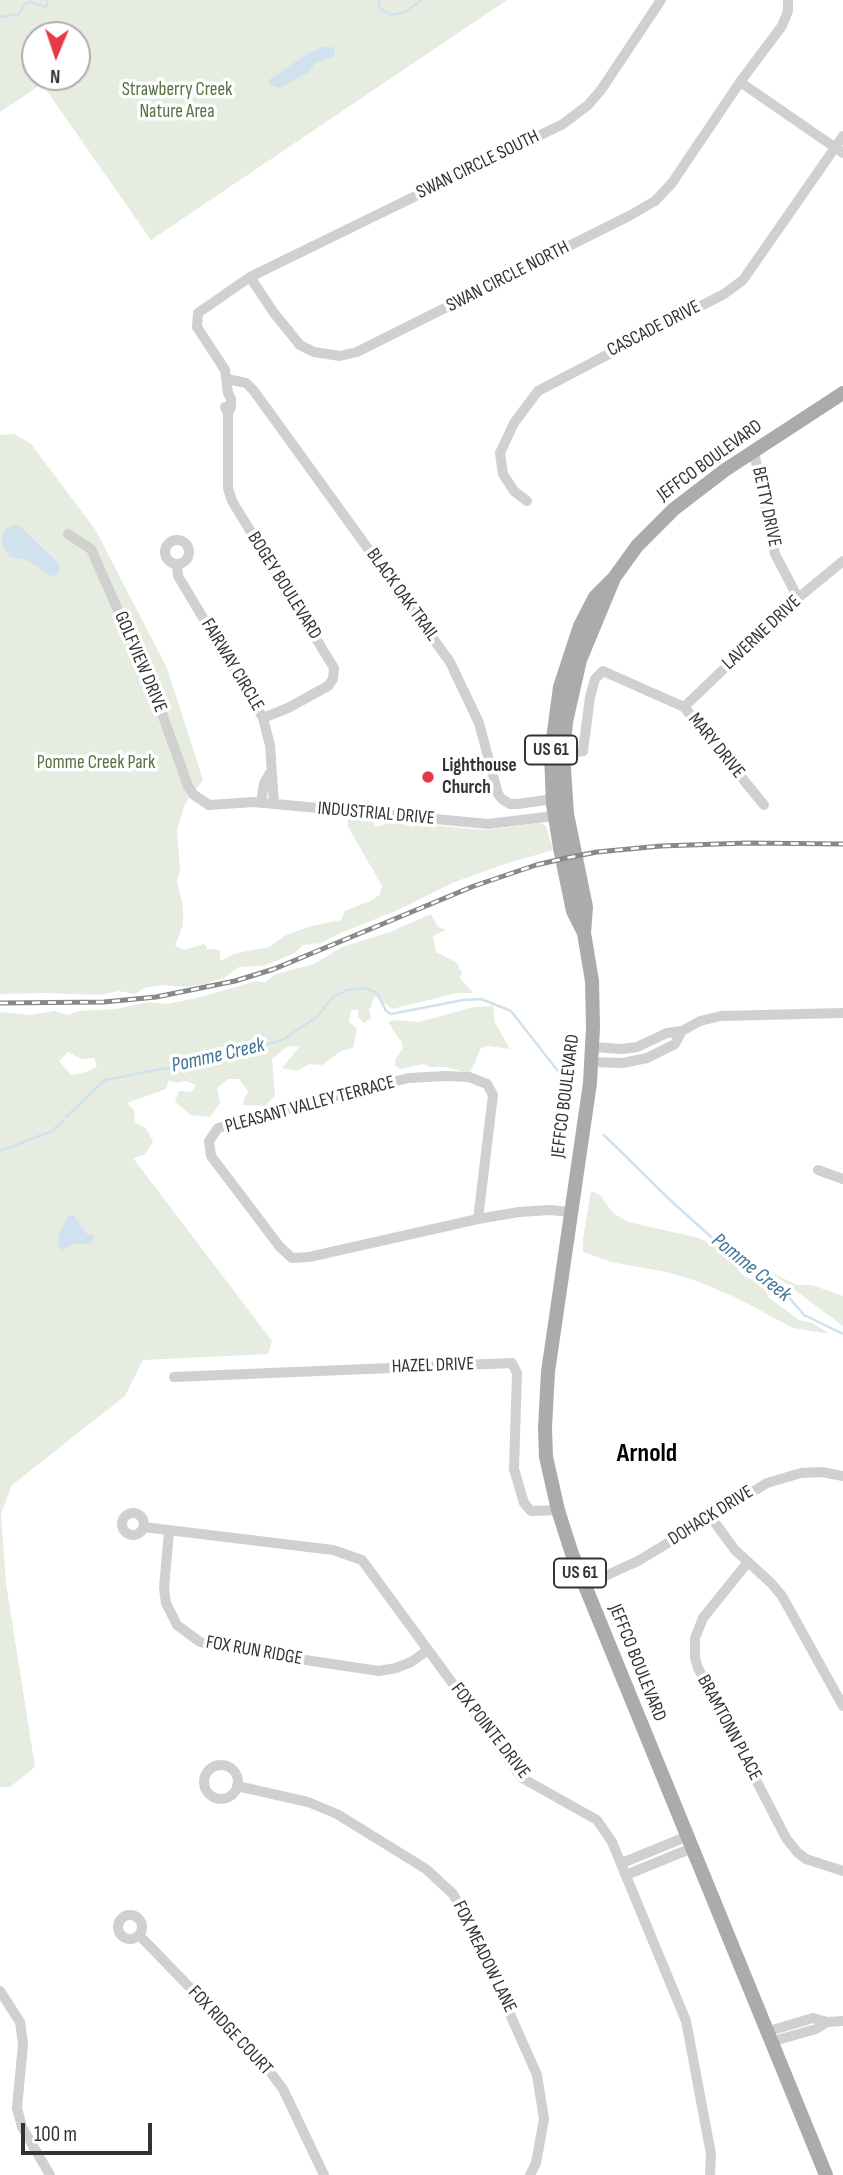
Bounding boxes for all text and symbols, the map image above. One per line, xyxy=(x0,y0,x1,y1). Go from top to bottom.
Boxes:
north arrow xyxy=(21,21,91,91)
text: N xyxy=(50,64,61,87)
park label: Strawberry Creek Nature Area xyxy=(122,79,232,123)
street label: SWAN CIRCLE SOUTH xyxy=(413,125,543,205)
street label: SWAN CIRCLE NORTH xyxy=(443,236,573,318)
street label: CASCADE DRIVE xyxy=(604,296,704,362)
street label: JEFFCO BOULEVARD xyxy=(653,415,767,507)
street label: BETTY DRIVE xyxy=(746,465,786,549)
street label: BOGEY BOULEVARD xyxy=(242,528,326,644)
street label: BLACK OAK TRAIL xyxy=(361,544,443,646)
street label: LAVERNE DRIVE xyxy=(718,591,806,675)
street label: GOLFVIEW DRIVE xyxy=(109,608,171,716)
street label: FAIRWAY CIRCLE xyxy=(196,615,268,715)
street label: MARY DRIVE xyxy=(683,709,749,783)
road number: US 61 xyxy=(525,736,577,764)
park label: Pomme Creek Park xyxy=(37,752,155,774)
place label: Lighthouse Church xyxy=(442,755,517,799)
marker: Lighthouse Church xyxy=(420,769,436,785)
street label: INDUSTRIAL DRIVE xyxy=(317,798,435,830)
water label: Pomme Creek xyxy=(169,1033,267,1079)
street label: JEFFCO BOULEVARD xyxy=(547,1033,585,1159)
street label: PLEASANT VALLEY TERRACE xyxy=(223,1071,397,1139)
water label: Pomme Creek xyxy=(706,1228,796,1308)
street label: HAZEL DRIVE xyxy=(392,1353,474,1379)
district label: Arnold xyxy=(617,1438,677,1470)
street label: DOHACK DRIVE xyxy=(664,1481,758,1551)
road number: US 61 xyxy=(554,1558,606,1588)
street label: JEFFCO BOULEVARD xyxy=(603,1601,671,1725)
street label: FOX RUN RIDGE xyxy=(204,1631,304,1671)
street label: BRAMTONN PLACE xyxy=(692,1671,766,1785)
street label: FOX POINTE DRIVE xyxy=(446,1679,534,1783)
street label: FOX MEADOW LANE xyxy=(447,1897,521,2017)
street label: FOX RIDGE COURT xyxy=(183,1982,277,2080)
scale bar xyxy=(24,2108,156,2152)
text: 100 m xyxy=(34,2122,77,2147)

